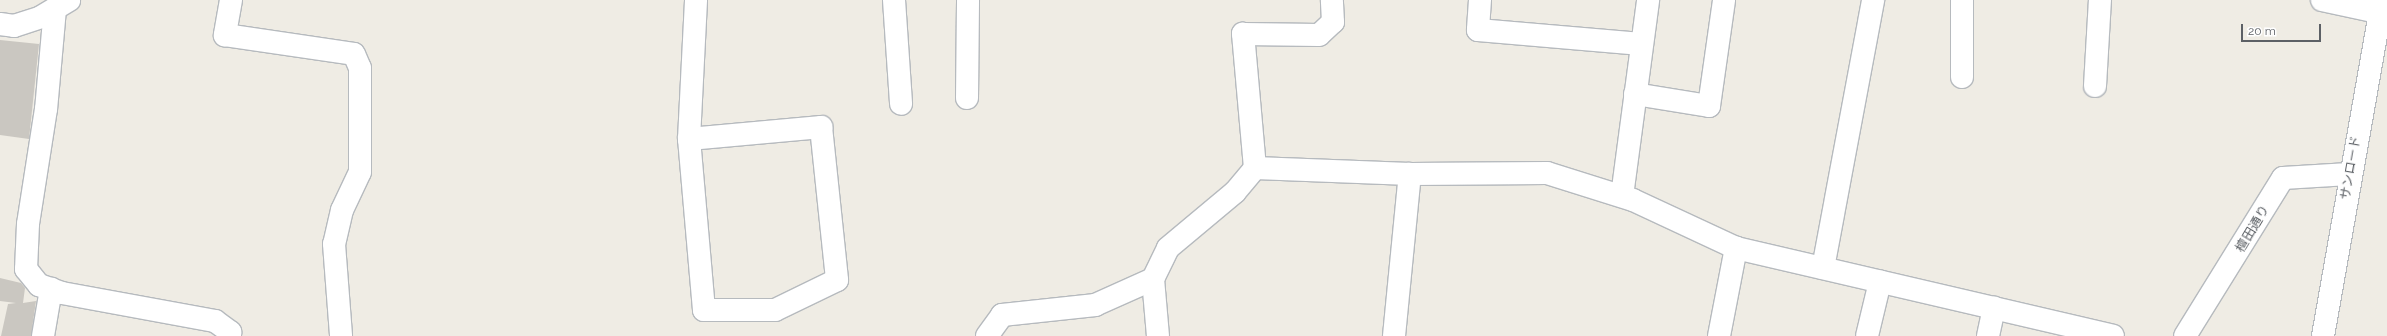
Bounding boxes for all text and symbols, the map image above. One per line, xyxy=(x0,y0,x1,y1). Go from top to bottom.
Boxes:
scale bar xyxy=(2243,16,2323,42)
text: 20 m xyxy=(2248,24,2276,38)
street label: サンロード xyxy=(2338,135,2364,201)
street label: 檀田通り xyxy=(2233,203,2273,255)

